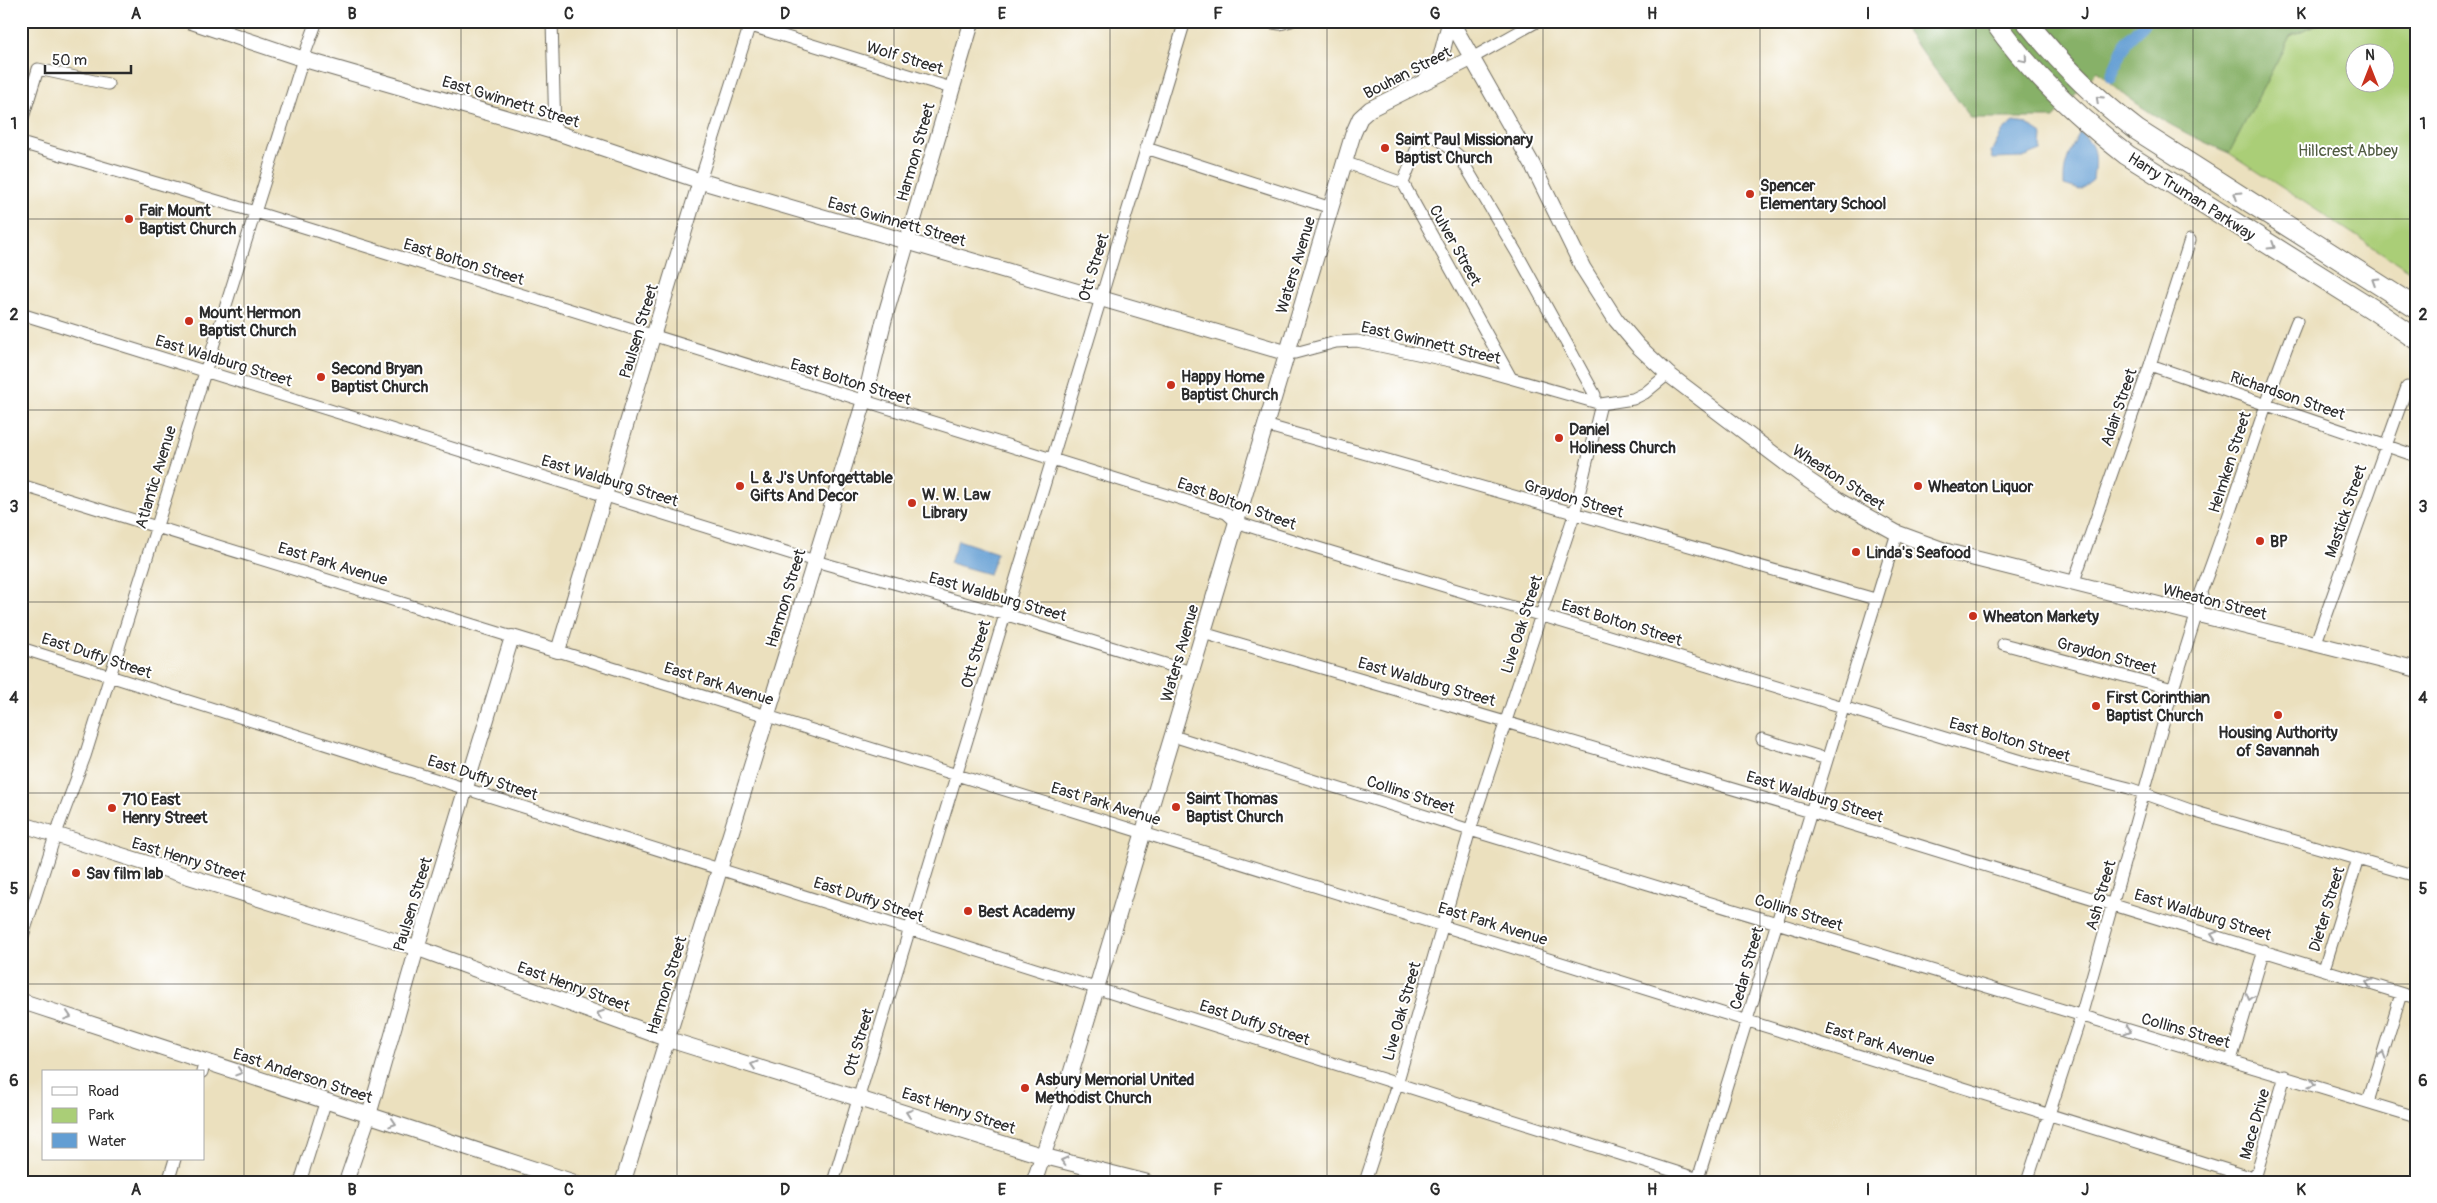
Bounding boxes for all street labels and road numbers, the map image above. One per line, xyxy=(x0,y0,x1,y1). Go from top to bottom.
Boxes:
street label: Wolf Street xyxy=(864,37,946,79)
street label: Bouhan Street xyxy=(1360,42,1455,104)
street label: East Gwinnett Street xyxy=(440,72,582,133)
street label: Harmon Street xyxy=(892,100,940,204)
street label: Harry Truman Parkway xyxy=(2124,148,2259,246)
street label: East Gwinnett Street xyxy=(825,193,969,251)
street label: Culver Street xyxy=(1425,202,1486,290)
street label: Waters Avenue xyxy=(1272,214,1320,316)
street label: Ott Street xyxy=(1074,230,1114,304)
street label: East Bolton Street xyxy=(401,234,527,290)
street label: Paulsen Street xyxy=(615,281,663,381)
street label: East Gwinnett Street xyxy=(1359,317,1503,369)
street label: East Waldburg Street xyxy=(153,331,295,391)
street label: East Bolton Street xyxy=(788,354,914,410)
street label: Adair Street xyxy=(2096,365,2142,449)
street label: Richardson Street xyxy=(2228,367,2348,425)
street label: Helmken Street xyxy=(2204,409,2256,516)
street label: Atlantic Avenue xyxy=(131,423,181,531)
street label: Wheaton Street xyxy=(1788,440,1889,516)
street label: East Waldburg Street xyxy=(539,451,681,511)
street label: Mastick Street xyxy=(2321,462,2371,560)
street label: East Bolton Street xyxy=(1174,473,1299,535)
street label: Graydon Street xyxy=(1522,475,1626,523)
street label: East Park Avenue xyxy=(276,538,390,590)
street label: Harmon Street xyxy=(762,546,811,650)
street label: East Waldburg Street xyxy=(927,568,1069,626)
street label: Live Oak Street xyxy=(1497,572,1547,676)
street label: Wheaton Street xyxy=(2161,579,2270,625)
street label: East Bolton Street xyxy=(1559,595,1685,651)
street label: Waters Avenue xyxy=(1157,602,1203,704)
street label: Ott Street xyxy=(957,617,995,691)
street label: East Duffy Street xyxy=(39,629,155,683)
street label: Graydon Street xyxy=(2055,633,2159,679)
street label: East Waldburg Street xyxy=(1356,653,1498,711)
street label: East Park Avenue xyxy=(662,658,776,710)
street label: East Bolton Street xyxy=(1947,713,2073,767)
street label: East Duffy Street xyxy=(425,751,541,805)
street label: East Waldburg Street xyxy=(1744,767,1886,827)
street label: Collins Street xyxy=(1364,771,1458,819)
street label: East Park Avenue xyxy=(1049,778,1163,830)
street label: East Henry Street xyxy=(129,833,249,887)
street label: Paulsen Street xyxy=(389,854,437,954)
street label: Ash Street xyxy=(2081,857,2121,933)
street label: Dieter Street xyxy=(2305,864,2349,954)
street label: East Duffy Street xyxy=(811,873,927,927)
street label: East Waldburg Street xyxy=(2132,885,2274,945)
street label: Collins Street xyxy=(1752,890,1846,936)
street label: East Park Avenue xyxy=(1436,898,1550,950)
street label: Cedar Street xyxy=(1726,924,1769,1012)
street label: Harmon Street xyxy=(643,933,692,1037)
street label: East Henry Street xyxy=(515,957,633,1017)
street label: Live Oak Street xyxy=(1378,959,1426,1063)
street label: East Duffy Street xyxy=(1197,996,1313,1050)
street label: Ott Street xyxy=(839,1005,879,1079)
street label: Collins Street xyxy=(2139,1009,2233,1053)
street label: East Park Avenue xyxy=(1823,1018,1937,1070)
street label: East Anderson Street xyxy=(230,1044,375,1108)
street label: East Henry Street xyxy=(899,1083,1019,1139)
street label: Mace Drive xyxy=(2235,1087,2275,1162)

